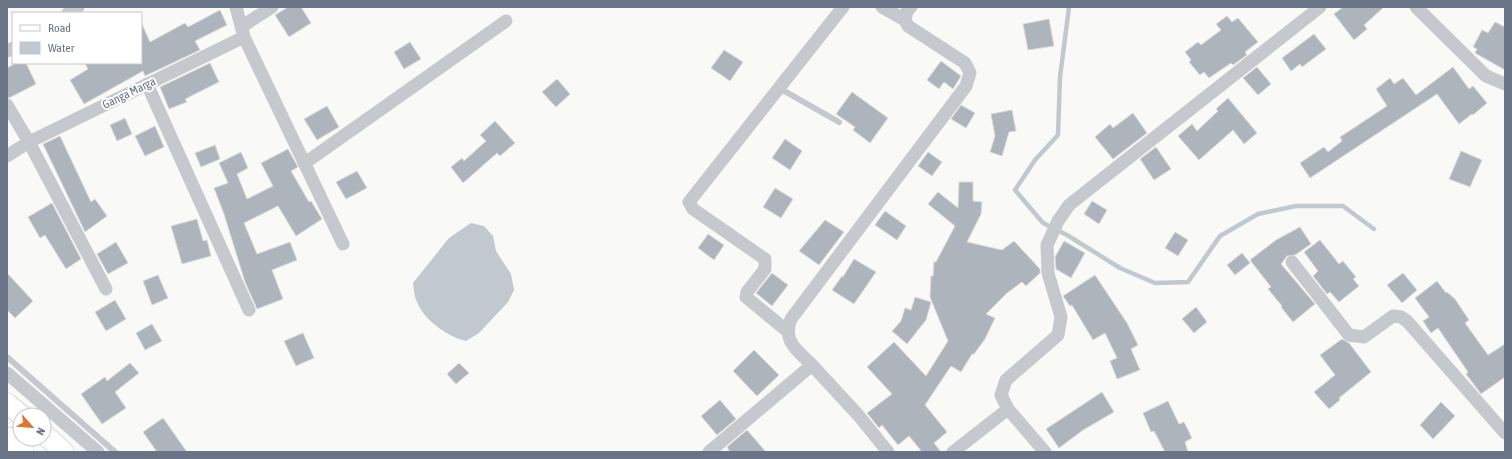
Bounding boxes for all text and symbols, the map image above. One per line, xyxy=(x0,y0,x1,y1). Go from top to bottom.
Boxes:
legend xyxy=(12,12,142,64)
text: Road xyxy=(48,21,71,35)
text: Water xyxy=(48,41,75,55)
street label: Ganga Marga xyxy=(100,74,158,112)
north arrow xyxy=(12,407,52,447)
text: N xyxy=(34,426,48,437)

